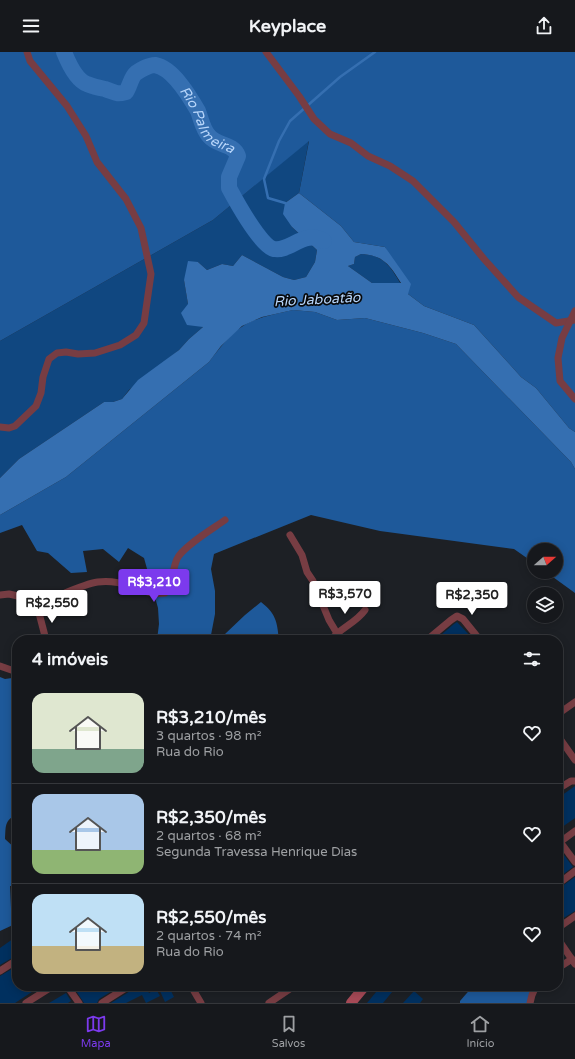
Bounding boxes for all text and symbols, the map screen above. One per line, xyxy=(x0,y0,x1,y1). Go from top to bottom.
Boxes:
icon: menu xyxy=(20,15,42,37)
text: Keyplace xyxy=(249,15,326,37)
icon: share xyxy=(533,15,555,37)
water label: Rio Palmeira xyxy=(176,83,239,158)
water label: Rio Jaboatão xyxy=(273,289,362,310)
north arrow xyxy=(527,543,563,579)
map controls xyxy=(527,543,563,623)
pin: R$3,210 xyxy=(117,569,191,603)
text: R$3,210 xyxy=(127,574,181,590)
pin: R$3,570 xyxy=(308,581,382,615)
pin: R$2,350 xyxy=(435,582,509,616)
text: R$3,570 xyxy=(318,586,372,602)
text: R$2,350 xyxy=(445,587,499,603)
button: layers xyxy=(527,587,563,623)
pin: R$2,550 xyxy=(15,590,89,624)
text: R$2,550 xyxy=(25,595,79,611)
icon: filters xyxy=(521,648,543,670)
text: 4 imóveis xyxy=(32,649,108,670)
text: R$3,210/mês xyxy=(156,707,266,728)
icon: home xyxy=(64,709,112,757)
icon: heart xyxy=(521,722,543,744)
text: 3 quartos · 98 m² xyxy=(156,728,262,744)
text: Rua do Rio xyxy=(156,744,224,760)
text: R$2,350/mês xyxy=(156,807,266,828)
icon: home xyxy=(64,810,112,858)
icon: heart xyxy=(521,823,543,845)
text: 2 quartos · 68 m² xyxy=(156,828,262,844)
text: Segunda Travessa Henrique Dias xyxy=(156,844,357,860)
text: R$2,550/mês xyxy=(156,907,266,928)
icon: home xyxy=(64,910,112,958)
icon: heart xyxy=(521,923,543,945)
text: 2 quartos · 74 m² xyxy=(156,928,262,944)
text: Rua do Rio xyxy=(156,944,224,960)
tab: Mapa xyxy=(81,1013,111,1050)
tab: Salvos xyxy=(272,1013,305,1050)
tab: Início xyxy=(467,1013,494,1050)

